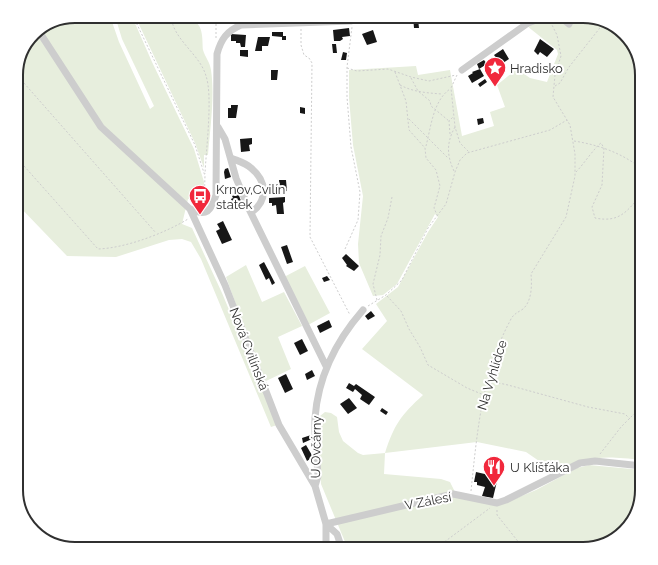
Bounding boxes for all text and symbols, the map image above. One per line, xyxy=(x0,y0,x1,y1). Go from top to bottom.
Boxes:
place icon: Hradisko xyxy=(482,55,508,88)
place label: Hradisko xyxy=(510,61,563,76)
place label: Krnov,Cvilín statek xyxy=(216,182,285,212)
bus stop icon: Krnov,Cvilín statek xyxy=(187,183,213,216)
street label: Nová Cvilínská xyxy=(226,305,272,393)
street label: Na Vyhlídce xyxy=(474,338,510,412)
street label: U Ovčárny xyxy=(308,415,324,479)
restaurant icon: U Klíšťáka xyxy=(481,454,507,487)
place label: U Klíšťáka xyxy=(510,460,570,475)
street label: V Zálesí xyxy=(403,489,453,513)

